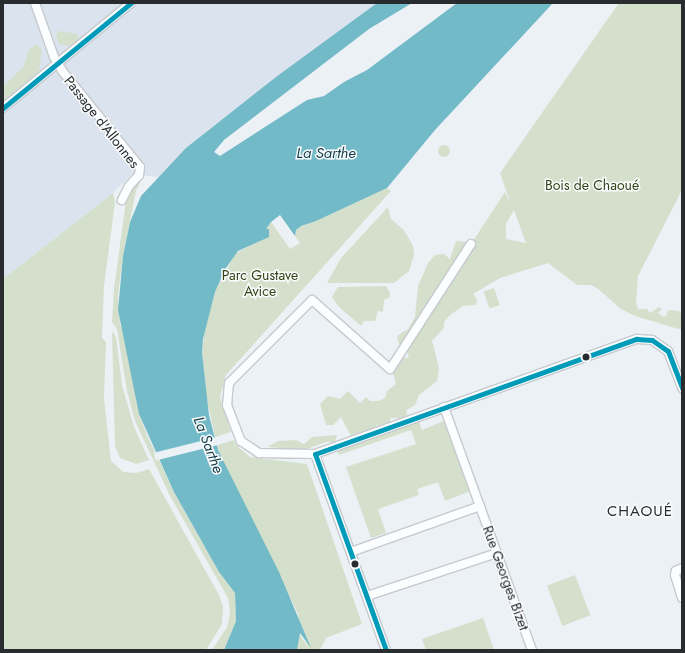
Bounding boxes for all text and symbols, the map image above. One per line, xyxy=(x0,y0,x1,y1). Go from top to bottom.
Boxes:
street label: Passage d'Allonnes xyxy=(61,73,143,171)
water label: La Sarthe xyxy=(296,145,356,163)
park label: Bois de Chaoué xyxy=(545,177,639,193)
park label: Parc Gustave Avice xyxy=(222,267,298,300)
unlabelled marker xyxy=(581,352,591,362)
water label: La Sarthe xyxy=(189,414,227,476)
district label: CHAOUÉ xyxy=(607,503,673,521)
street label: Rue Georges Bizet xyxy=(479,523,533,633)
unlabelled marker xyxy=(350,559,360,569)

